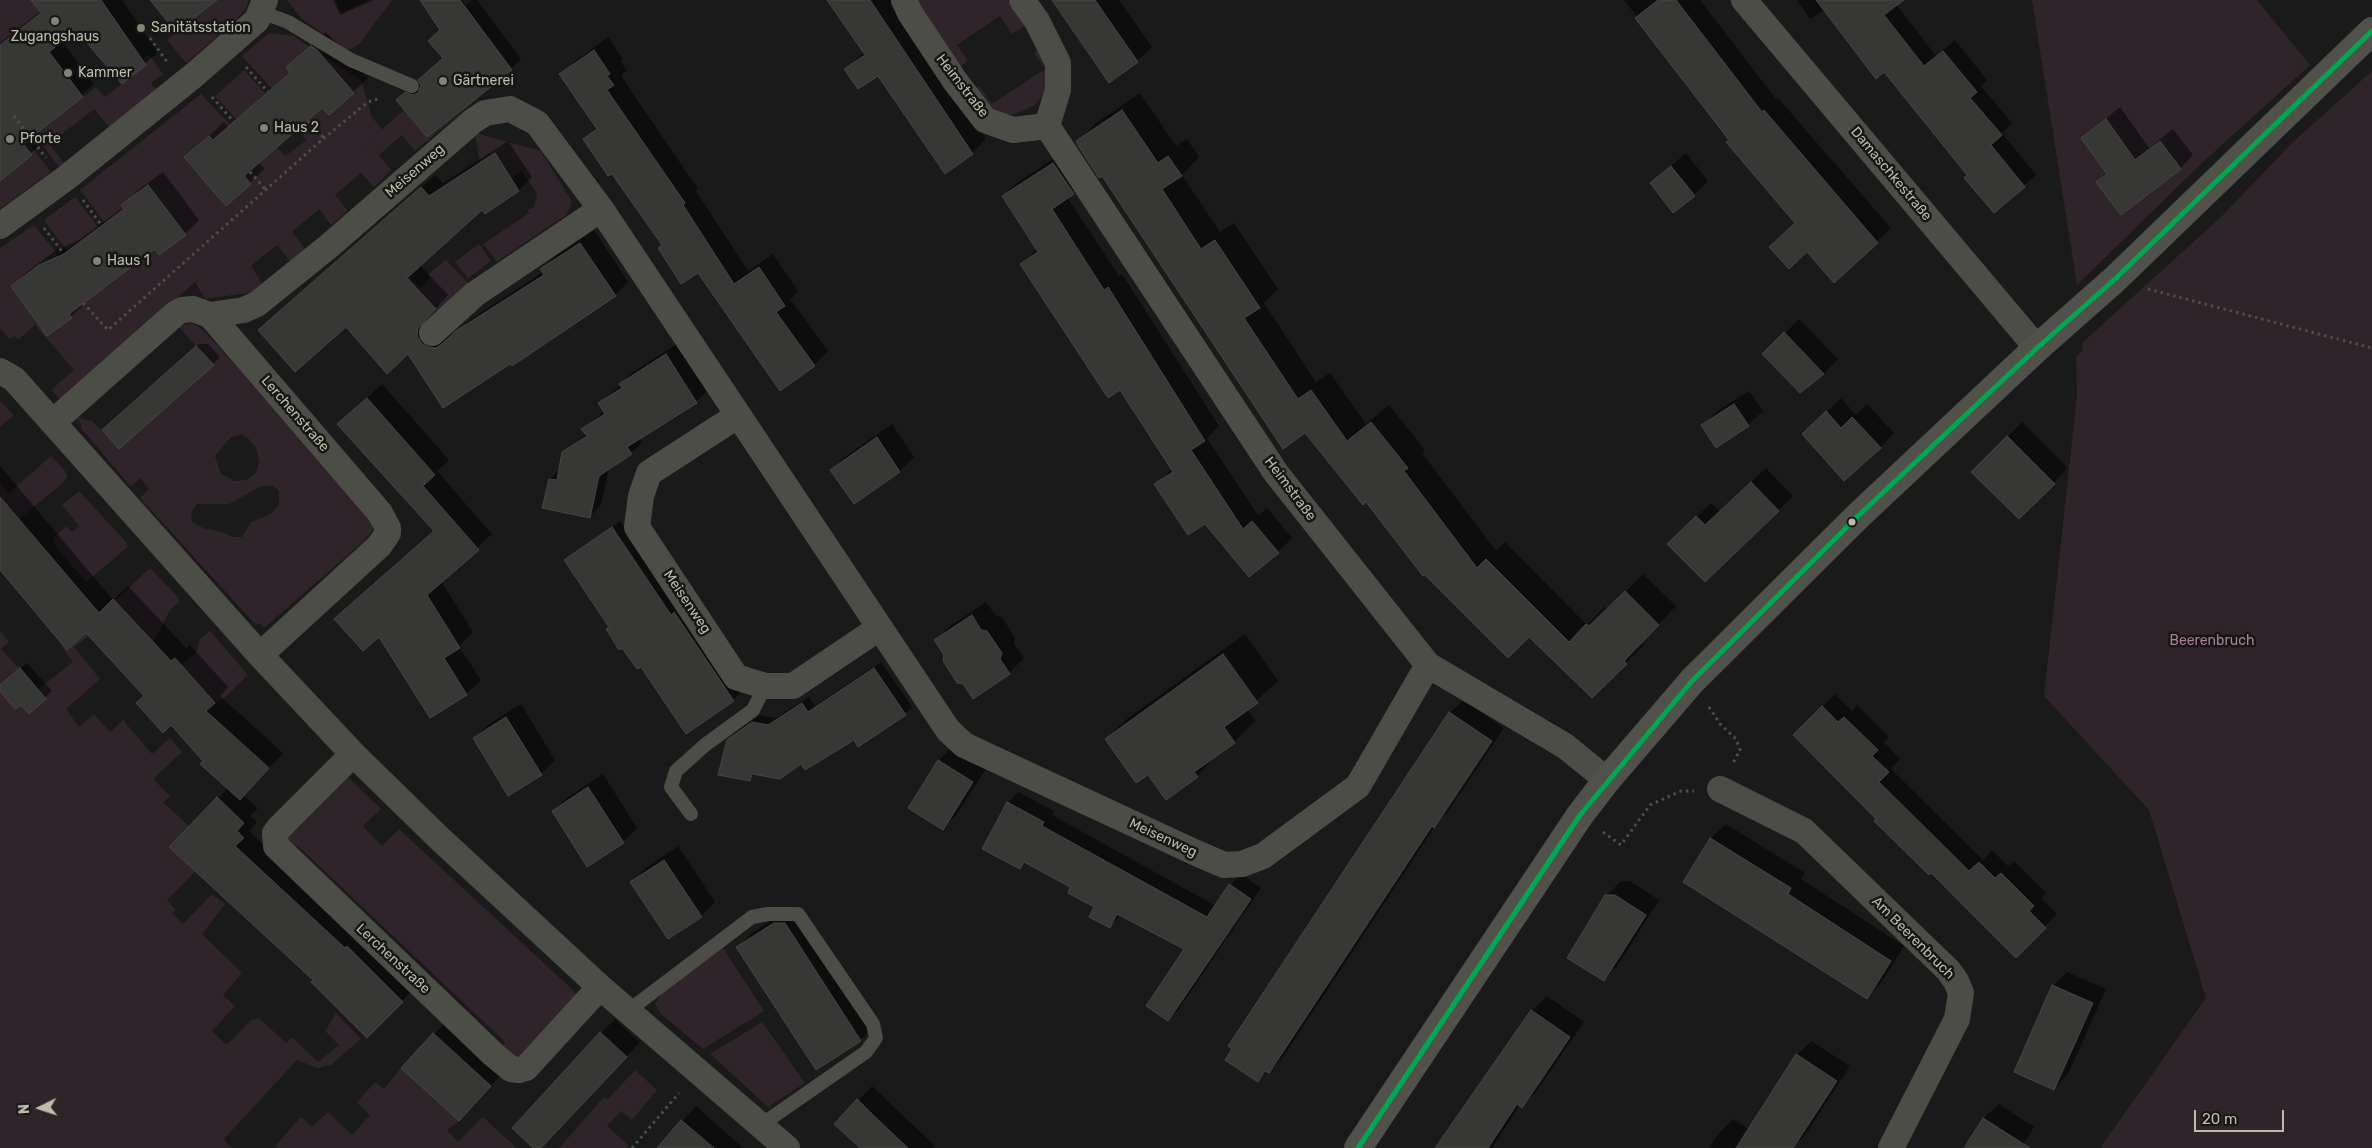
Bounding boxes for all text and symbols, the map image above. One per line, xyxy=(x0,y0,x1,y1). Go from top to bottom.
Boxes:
marker: Zugangshaus xyxy=(49,15,61,27)
place label: Sanitätsstation xyxy=(151,20,251,36)
marker: Sanitätsstation xyxy=(135,22,147,34)
place label: Zugangshaus xyxy=(11,29,99,45)
street label: Heimstraße xyxy=(932,51,992,121)
place label: Kammer xyxy=(78,65,132,81)
marker: Kammer xyxy=(62,67,74,79)
place label: Gärtnerei xyxy=(453,73,514,89)
marker: Gärtnerei xyxy=(437,75,449,87)
place label: Haus 2 xyxy=(274,120,319,136)
marker: Haus 2 xyxy=(258,122,270,134)
street label: Damaschkestraße xyxy=(1847,124,1935,224)
place label: Pforte xyxy=(20,131,61,147)
marker: Pforte xyxy=(4,133,16,145)
street label: Meisenweg xyxy=(382,141,448,201)
place label: Haus 1 xyxy=(107,253,150,269)
marker: Haus 1 xyxy=(91,255,103,267)
street label: Lerchenstraße xyxy=(258,373,332,455)
street label: Heimstraße xyxy=(1261,454,1319,524)
unlabelled marker xyxy=(1847,517,1857,527)
street label: Meisenweg xyxy=(660,567,714,637)
park label: Beerenbruch xyxy=(2170,633,2254,649)
street label: Meisenweg xyxy=(1126,815,1200,861)
street label: Am Beerenbruch xyxy=(1868,893,1958,983)
street label: Lerchenstraße xyxy=(353,920,433,998)
north arrow xyxy=(15,1083,65,1133)
scale bar xyxy=(2197,1100,2287,1132)
text: N xyxy=(16,1103,33,1115)
text: 20 m xyxy=(2202,1110,2237,1128)

